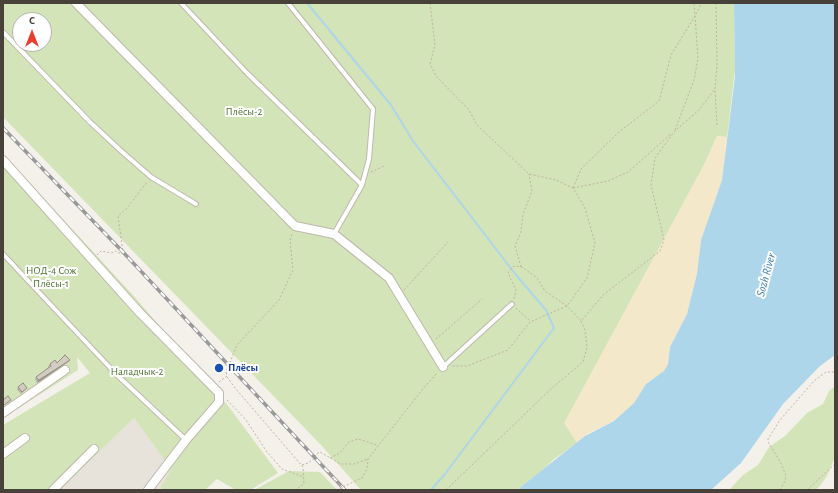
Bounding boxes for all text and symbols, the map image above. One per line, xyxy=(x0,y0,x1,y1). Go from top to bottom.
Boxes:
north arrow xyxy=(12,12,52,52)
text: С xyxy=(29,15,35,26)
park label: Плёсы-2 xyxy=(226,105,262,119)
water label: Sozh River xyxy=(753,252,779,298)
park label: НОД-4 Сож Плёсы-1 xyxy=(26,264,76,290)
place label: Плёсы xyxy=(228,361,258,375)
marker: Плёсы xyxy=(213,362,225,374)
park label: Наладчык-2 xyxy=(110,365,164,379)

